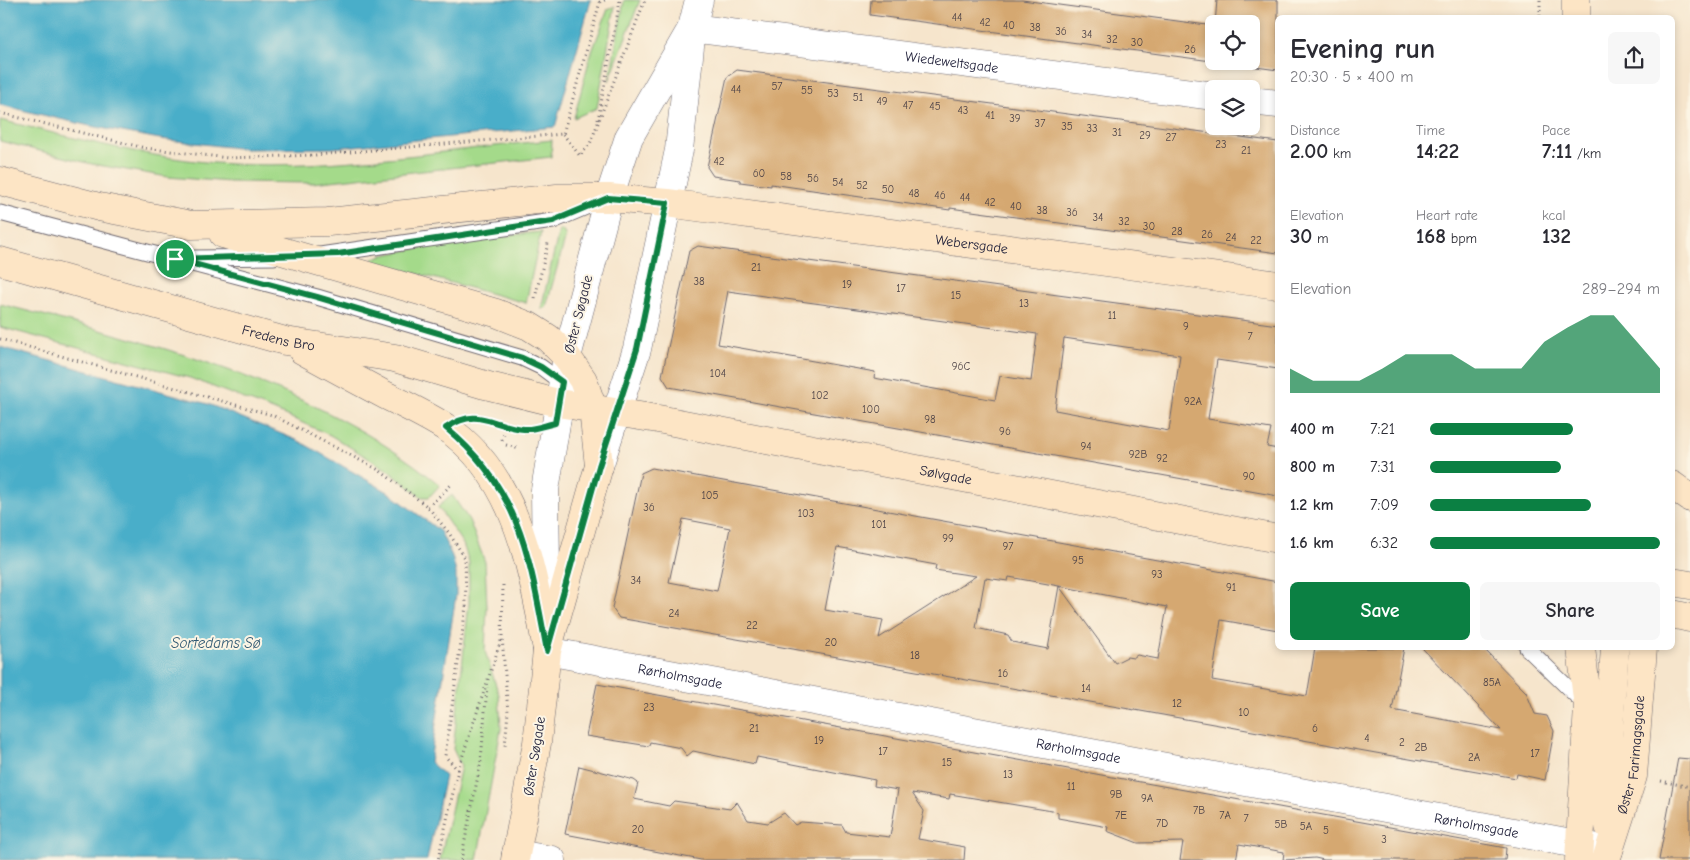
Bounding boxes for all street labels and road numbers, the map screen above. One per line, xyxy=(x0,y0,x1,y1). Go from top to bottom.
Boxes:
street label: Wiedeweltsgade xyxy=(904,48,999,77)
street label: Webersgade xyxy=(934,231,1009,258)
street label: Øster Søgade xyxy=(561,273,596,355)
street label: Fredens Bro xyxy=(240,321,316,355)
street label: Sølvgade xyxy=(918,462,973,489)
street label: Rørholmsgade xyxy=(637,660,724,693)
street label: Øster Farimagsgade xyxy=(1613,695,1648,816)
street label: Øster Søgade xyxy=(520,715,549,797)
street label: Rørholmsgade xyxy=(1035,735,1122,767)
street label: Rørholmsgade xyxy=(1433,809,1520,842)

